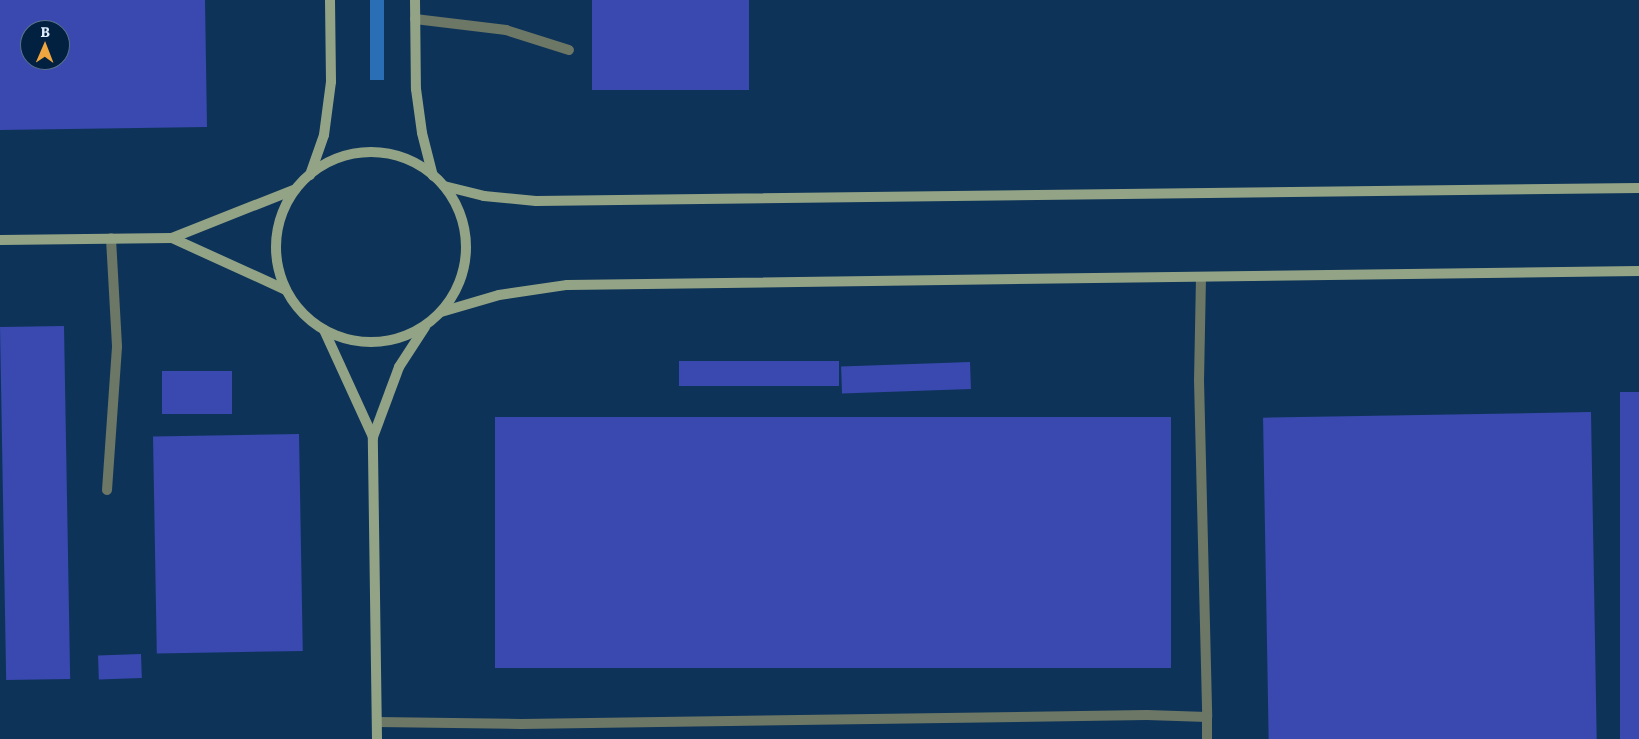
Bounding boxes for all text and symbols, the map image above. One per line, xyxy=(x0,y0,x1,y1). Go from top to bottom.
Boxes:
north arrow xyxy=(20,20,70,70)
text: B xyxy=(40,21,50,41)

